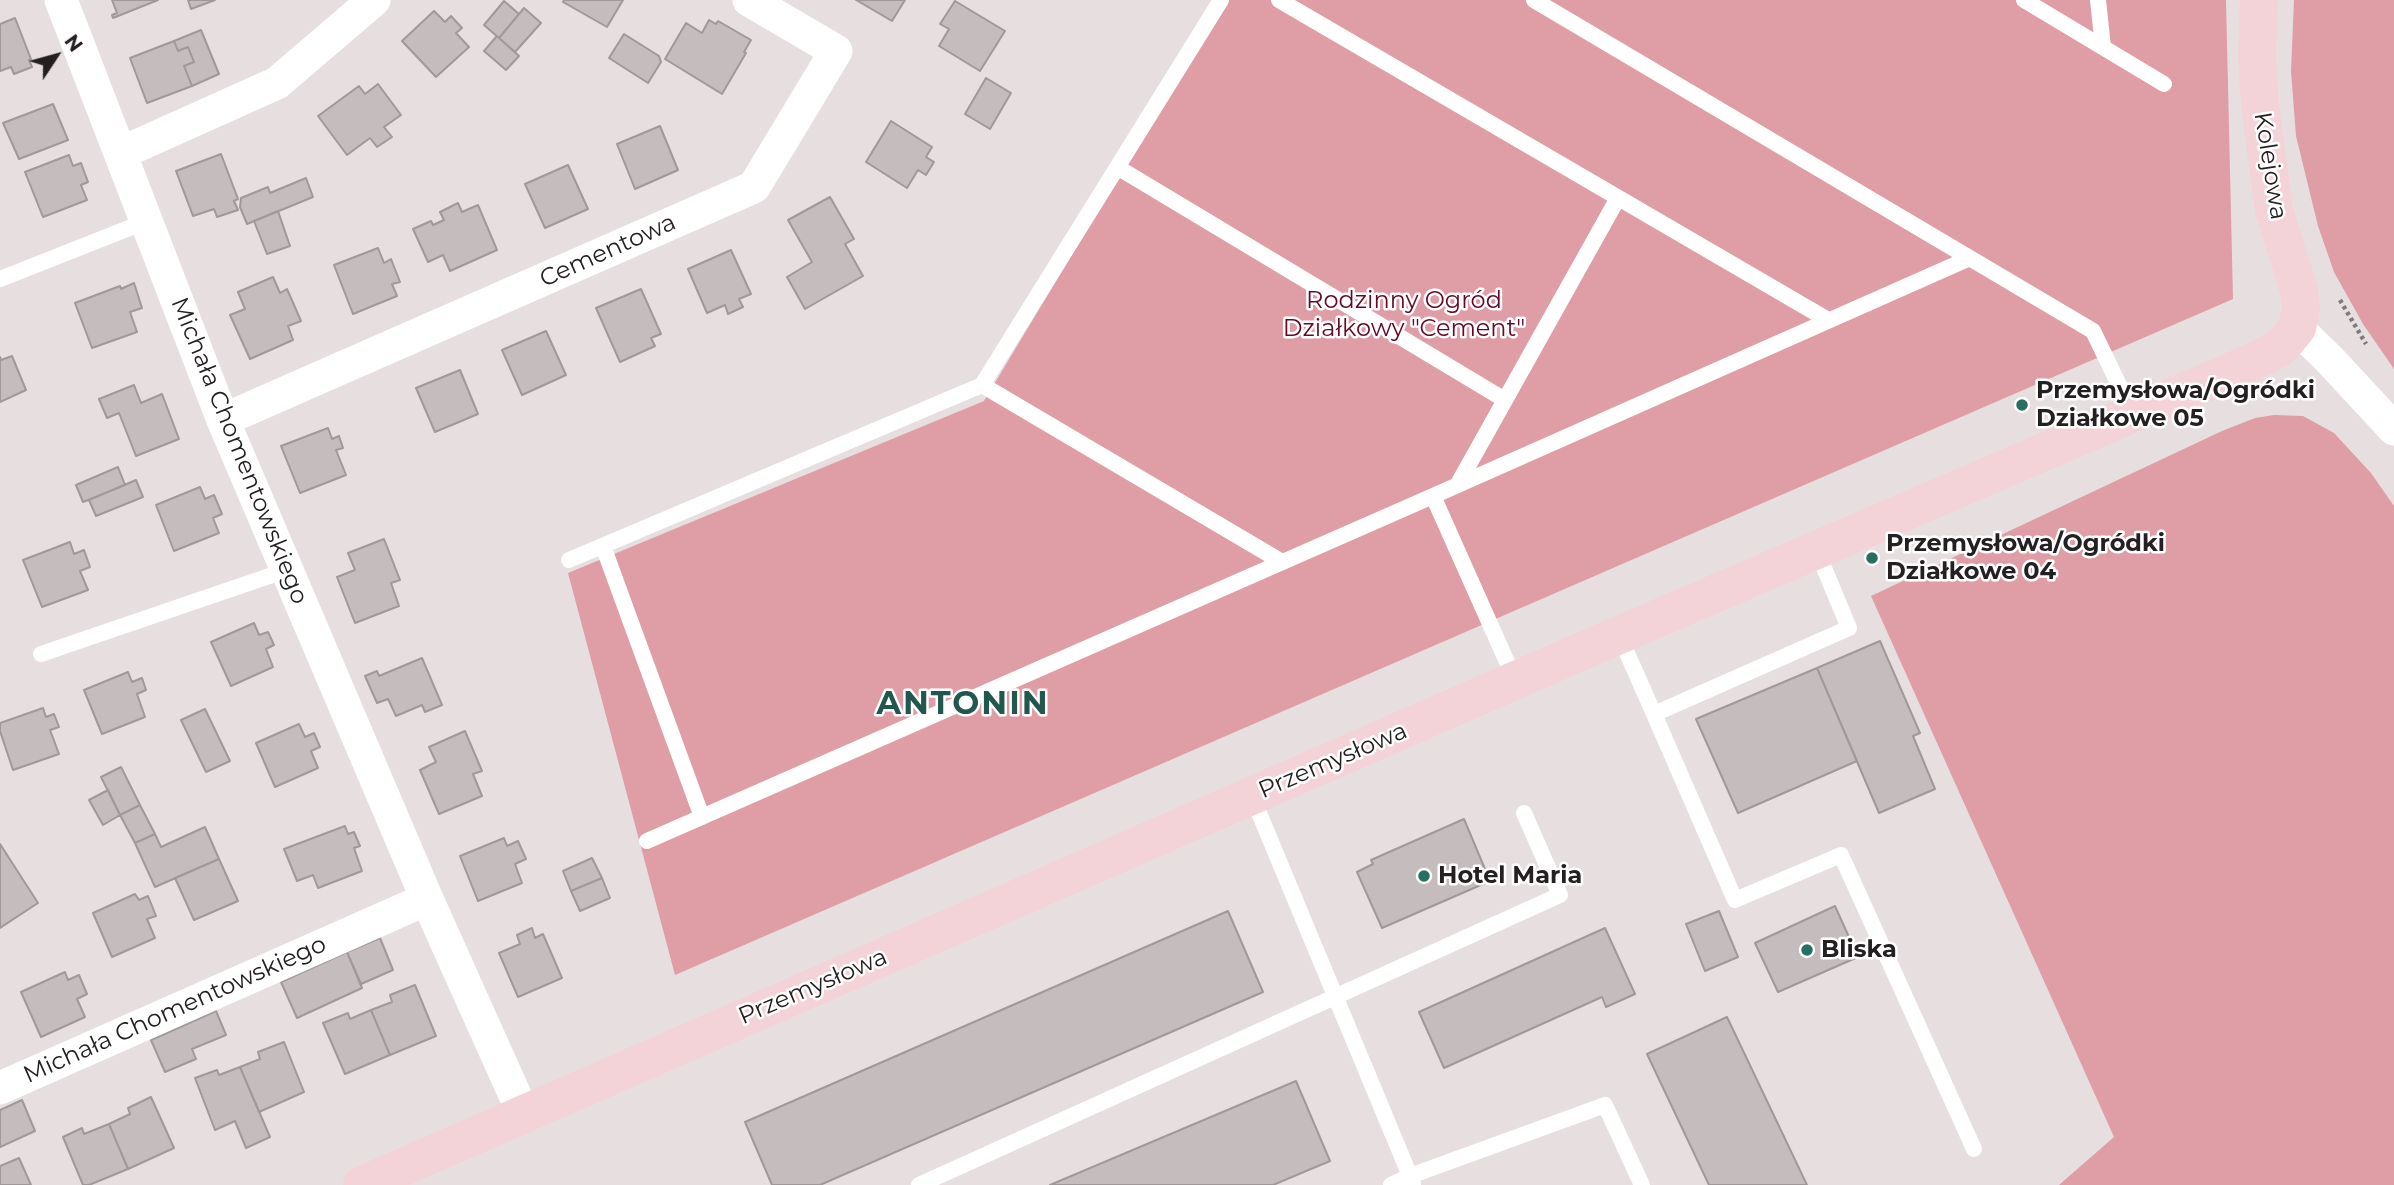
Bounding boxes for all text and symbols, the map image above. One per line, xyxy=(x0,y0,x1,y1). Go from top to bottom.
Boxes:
north arrow xyxy=(21,21,91,91)
text: N xyxy=(60,30,87,56)
street label: Kolejowa xyxy=(2247,110,2293,222)
street label: Cementowa xyxy=(535,208,681,294)
park label: Rodzinny Ogród Działkowy "Cement" xyxy=(1283,287,1525,343)
street label: Michała Chomentowskiego xyxy=(164,293,314,609)
place label: Przemysłowa/Ogródki Działkowe 05 xyxy=(2036,377,2315,433)
marker: Przemysłowa/Ogródki Działkowe 05 xyxy=(2014,397,2030,413)
place label: Przemysłowa/Ogródki Działkowe 04 xyxy=(1886,530,2165,586)
marker: Przemysłowa/Ogródki Działkowe 04 xyxy=(1864,550,1880,566)
district label: ANTONIN xyxy=(877,686,1049,724)
street label: Przemysłowa xyxy=(1254,717,1412,805)
place label: Hotel Maria xyxy=(1438,862,1582,890)
marker: Hotel Maria xyxy=(1416,868,1432,884)
street label: Michała Chomentowskiego xyxy=(19,930,331,1090)
place label: Bliska xyxy=(1821,936,1897,964)
marker: Bliska xyxy=(1799,942,1815,958)
street label: Przemysłowa xyxy=(734,943,892,1031)

